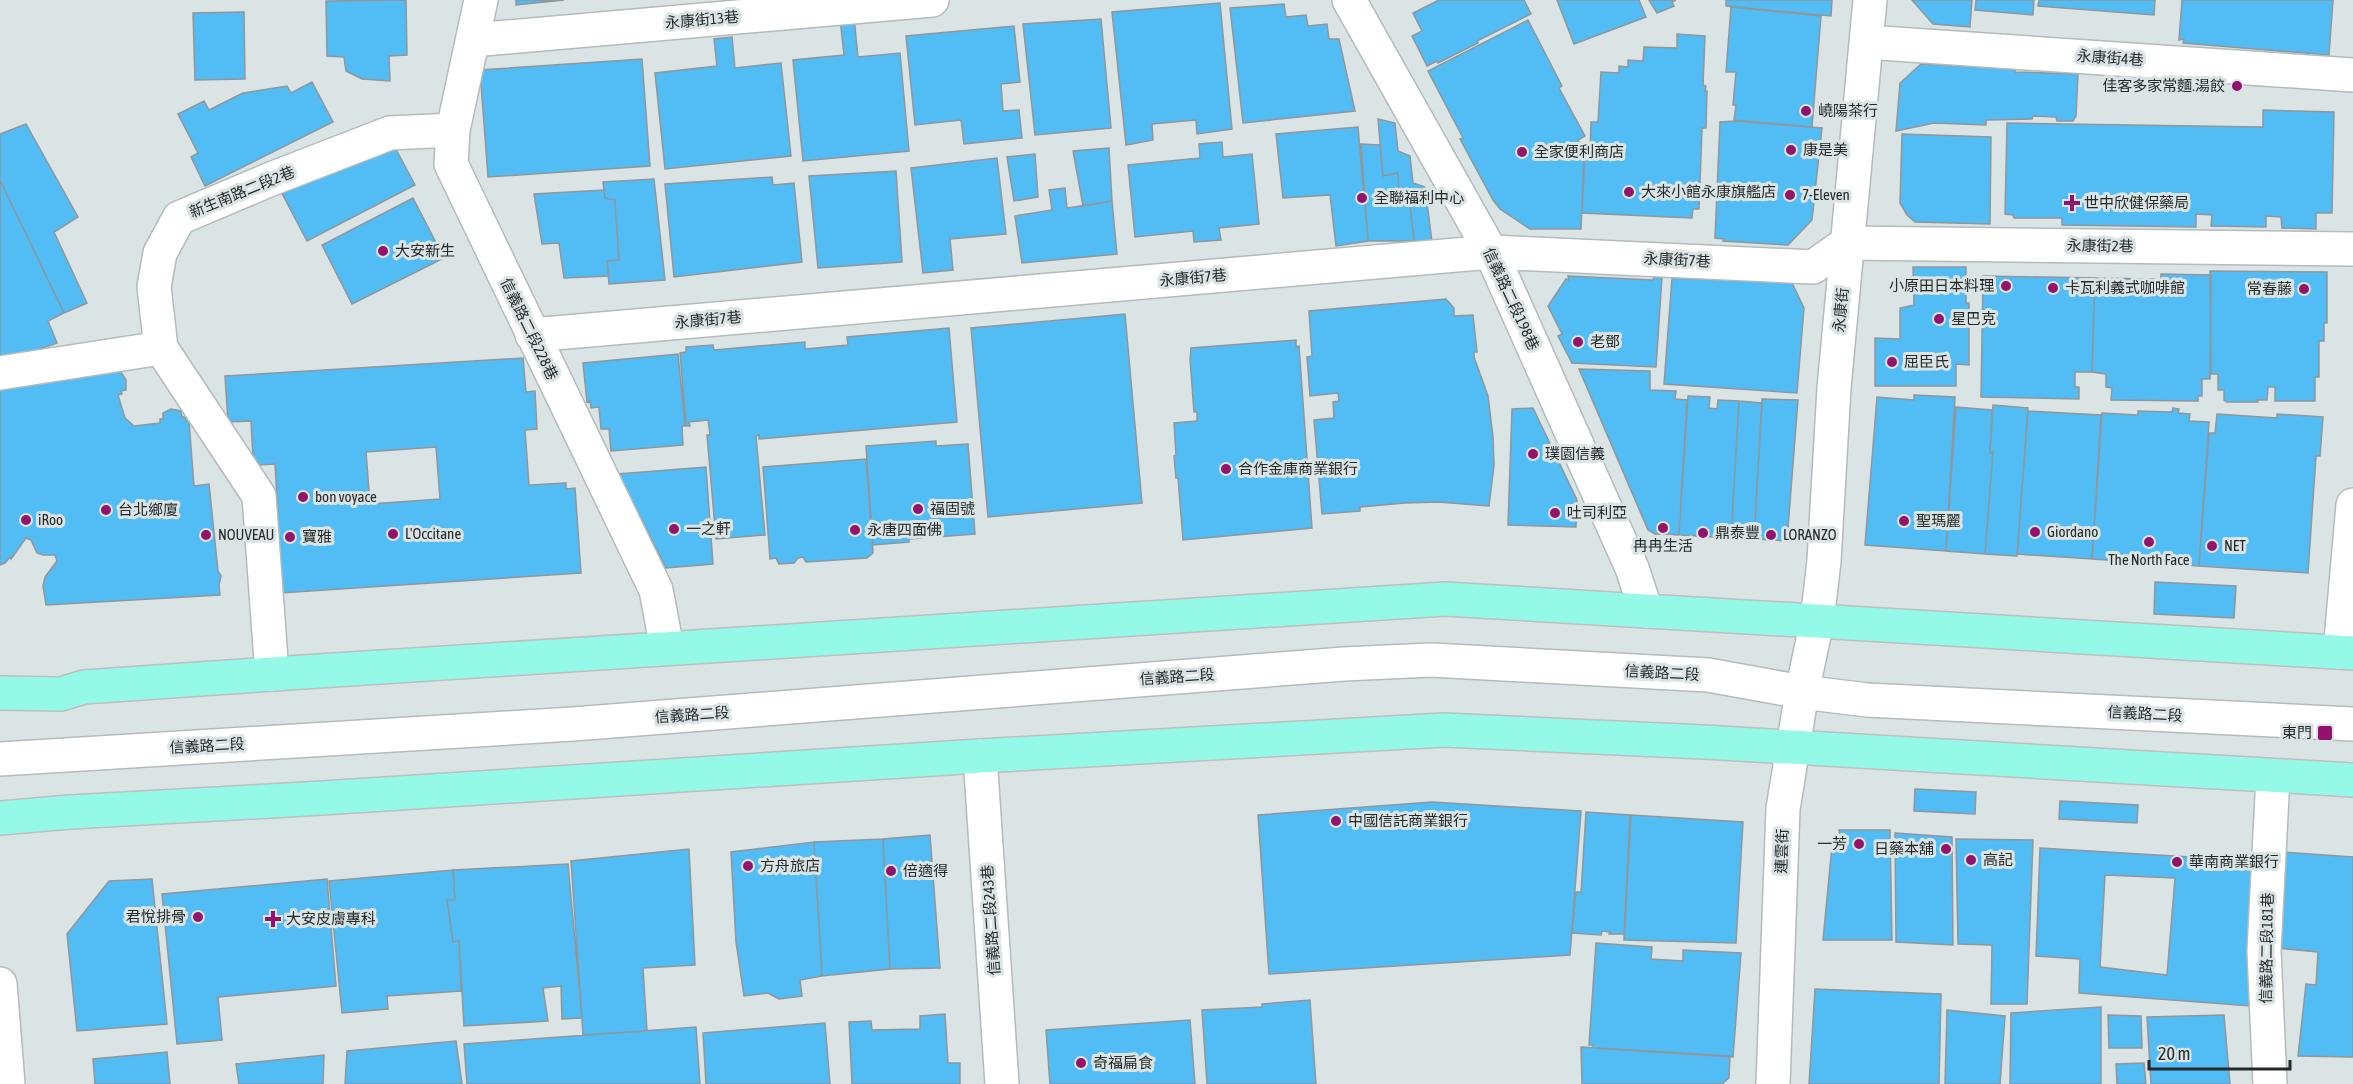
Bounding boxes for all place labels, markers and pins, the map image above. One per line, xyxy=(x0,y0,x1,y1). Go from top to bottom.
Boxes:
place label: 佳客多家常麵.湯餃 xyxy=(2102,77,2225,94)
marker: 佳客多家常麵.湯餃 xyxy=(2230,79,2244,93)
place label: 嶢陽茶行 xyxy=(1818,102,1878,119)
marker: 嶢陽茶行 xyxy=(1799,104,1813,118)
place label: 康是美 xyxy=(1803,141,1848,158)
place label: 全家便利商店 xyxy=(1534,143,1624,160)
marker: 康是美 xyxy=(1784,143,1798,157)
marker: 全家便利商店 xyxy=(1515,145,1529,159)
place label: 大來小館永康旗艦店 xyxy=(1641,183,1776,200)
marker: 大來小館永康旗艦店 xyxy=(1622,185,1636,199)
place label: 7-Eleven xyxy=(1802,186,1850,203)
marker: 7-Eleven xyxy=(1783,188,1797,202)
place label: 全聯福利中心 xyxy=(1374,189,1464,206)
marker: 全聯福利中心 xyxy=(1355,191,1369,205)
place label: 世中欣健保藥局 xyxy=(2084,194,2189,211)
marker: 世中欣健保藥局 xyxy=(2065,196,2079,210)
place label: 大安新生 xyxy=(395,242,455,259)
marker: 大安新生 xyxy=(376,244,390,258)
place label: 小原田日本料理 xyxy=(1889,277,1994,294)
marker: 小原田日本料理 xyxy=(1999,279,2013,293)
place label: 卡瓦利義式咖啡館 xyxy=(2065,279,2185,296)
place label: 常春藤 xyxy=(2247,280,2292,297)
marker: 卡瓦利義式咖啡館 xyxy=(2046,281,2060,295)
marker: 常春藤 xyxy=(2297,282,2311,296)
place label: 星巴克 xyxy=(1951,310,1996,327)
marker: 星巴克 xyxy=(1932,312,1946,326)
place label: 老鄧 xyxy=(1590,333,1620,350)
marker: 老鄧 xyxy=(1571,335,1585,349)
place label: 屈臣氏 xyxy=(1904,353,1949,370)
marker: 屈臣氏 xyxy=(1885,355,1899,369)
place label: 璞園信義 xyxy=(1545,445,1605,462)
marker: 璞園信義 xyxy=(1526,447,1540,461)
place label: 合作金庫商業銀行 xyxy=(1238,460,1358,477)
marker: 合作金庫商業銀行 xyxy=(1219,462,1233,476)
place label: bon voyace xyxy=(315,488,377,505)
marker: bon voyace xyxy=(296,490,310,504)
place label: 福固號 xyxy=(930,500,975,517)
place label: 台北鄉廈 xyxy=(118,501,178,518)
marker: 福固號 xyxy=(911,502,925,516)
marker: 台北鄉廈 xyxy=(99,503,113,517)
place label: 吐司利亞 xyxy=(1567,504,1627,521)
marker: 吐司利亞 xyxy=(1548,506,1562,520)
place label: iRoo xyxy=(38,511,63,528)
place label: 聖瑪麗 xyxy=(1916,512,1961,529)
marker: iRoo xyxy=(19,513,33,527)
marker: 聖瑪麗 xyxy=(1897,514,1911,528)
place label: 一之軒 xyxy=(686,520,731,537)
place label: 永唐四面佛 xyxy=(867,521,942,538)
marker: 冉冉生活 xyxy=(1656,521,1670,535)
marker: 一之軒 xyxy=(667,522,681,536)
marker: 永唐四面佛 xyxy=(848,523,862,537)
place label: Giordano xyxy=(2047,523,2098,540)
place label: 鼎泰豐 xyxy=(1715,524,1760,541)
place label: L'Occitane xyxy=(405,525,461,542)
marker: Giordano xyxy=(2028,525,2042,539)
place label: NOUVEAU xyxy=(218,526,274,543)
marker: 鼎泰豐 xyxy=(1696,526,1710,540)
place label: LORANZO xyxy=(1783,526,1837,543)
marker: L'Occitane xyxy=(386,527,400,541)
marker: NOUVEAU xyxy=(199,528,213,542)
place label: 寶雅 xyxy=(302,528,332,545)
marker: LORANZO xyxy=(1764,528,1778,542)
marker: 寶雅 xyxy=(283,530,297,544)
marker: The North Face xyxy=(2142,535,2156,549)
place label: 冉冉生活 xyxy=(1633,537,1693,554)
place label: NET xyxy=(2224,537,2246,554)
marker: NET xyxy=(2205,539,2219,553)
place label: The North Face xyxy=(2108,551,2190,568)
place label: 東門 xyxy=(2282,724,2312,741)
marker: 東門 xyxy=(2316,724,2334,742)
place label: 中國信託商業銀行 xyxy=(1348,812,1468,829)
marker: 中國信託商業銀行 xyxy=(1329,814,1343,828)
place label: 一芳 xyxy=(1817,835,1847,852)
marker: 一芳 xyxy=(1852,837,1866,851)
place label: 日藥本舖 xyxy=(1874,840,1934,857)
marker: 日藥本舖 xyxy=(1939,842,1953,856)
place label: 高記 xyxy=(1983,851,2013,868)
marker: 高記 xyxy=(1964,853,1978,867)
place label: 華南商業銀行 xyxy=(2189,853,2279,870)
marker: 華南商業銀行 xyxy=(2170,855,2184,869)
place label: 方舟旅店 xyxy=(760,857,820,874)
marker: 方舟旅店 xyxy=(741,859,755,873)
place label: 倍適得 xyxy=(903,862,948,879)
marker: 倍適得 xyxy=(884,864,898,878)
place label: 君悅排骨 xyxy=(126,908,186,925)
marker: 君悅排骨 xyxy=(191,910,205,924)
marker: 大安皮膚專科 xyxy=(264,910,282,928)
place label: 大安皮膚專科 xyxy=(286,910,376,927)
place label: 奇福扁食 xyxy=(1093,1054,1153,1071)
marker: 奇福扁食 xyxy=(1074,1056,1088,1070)

